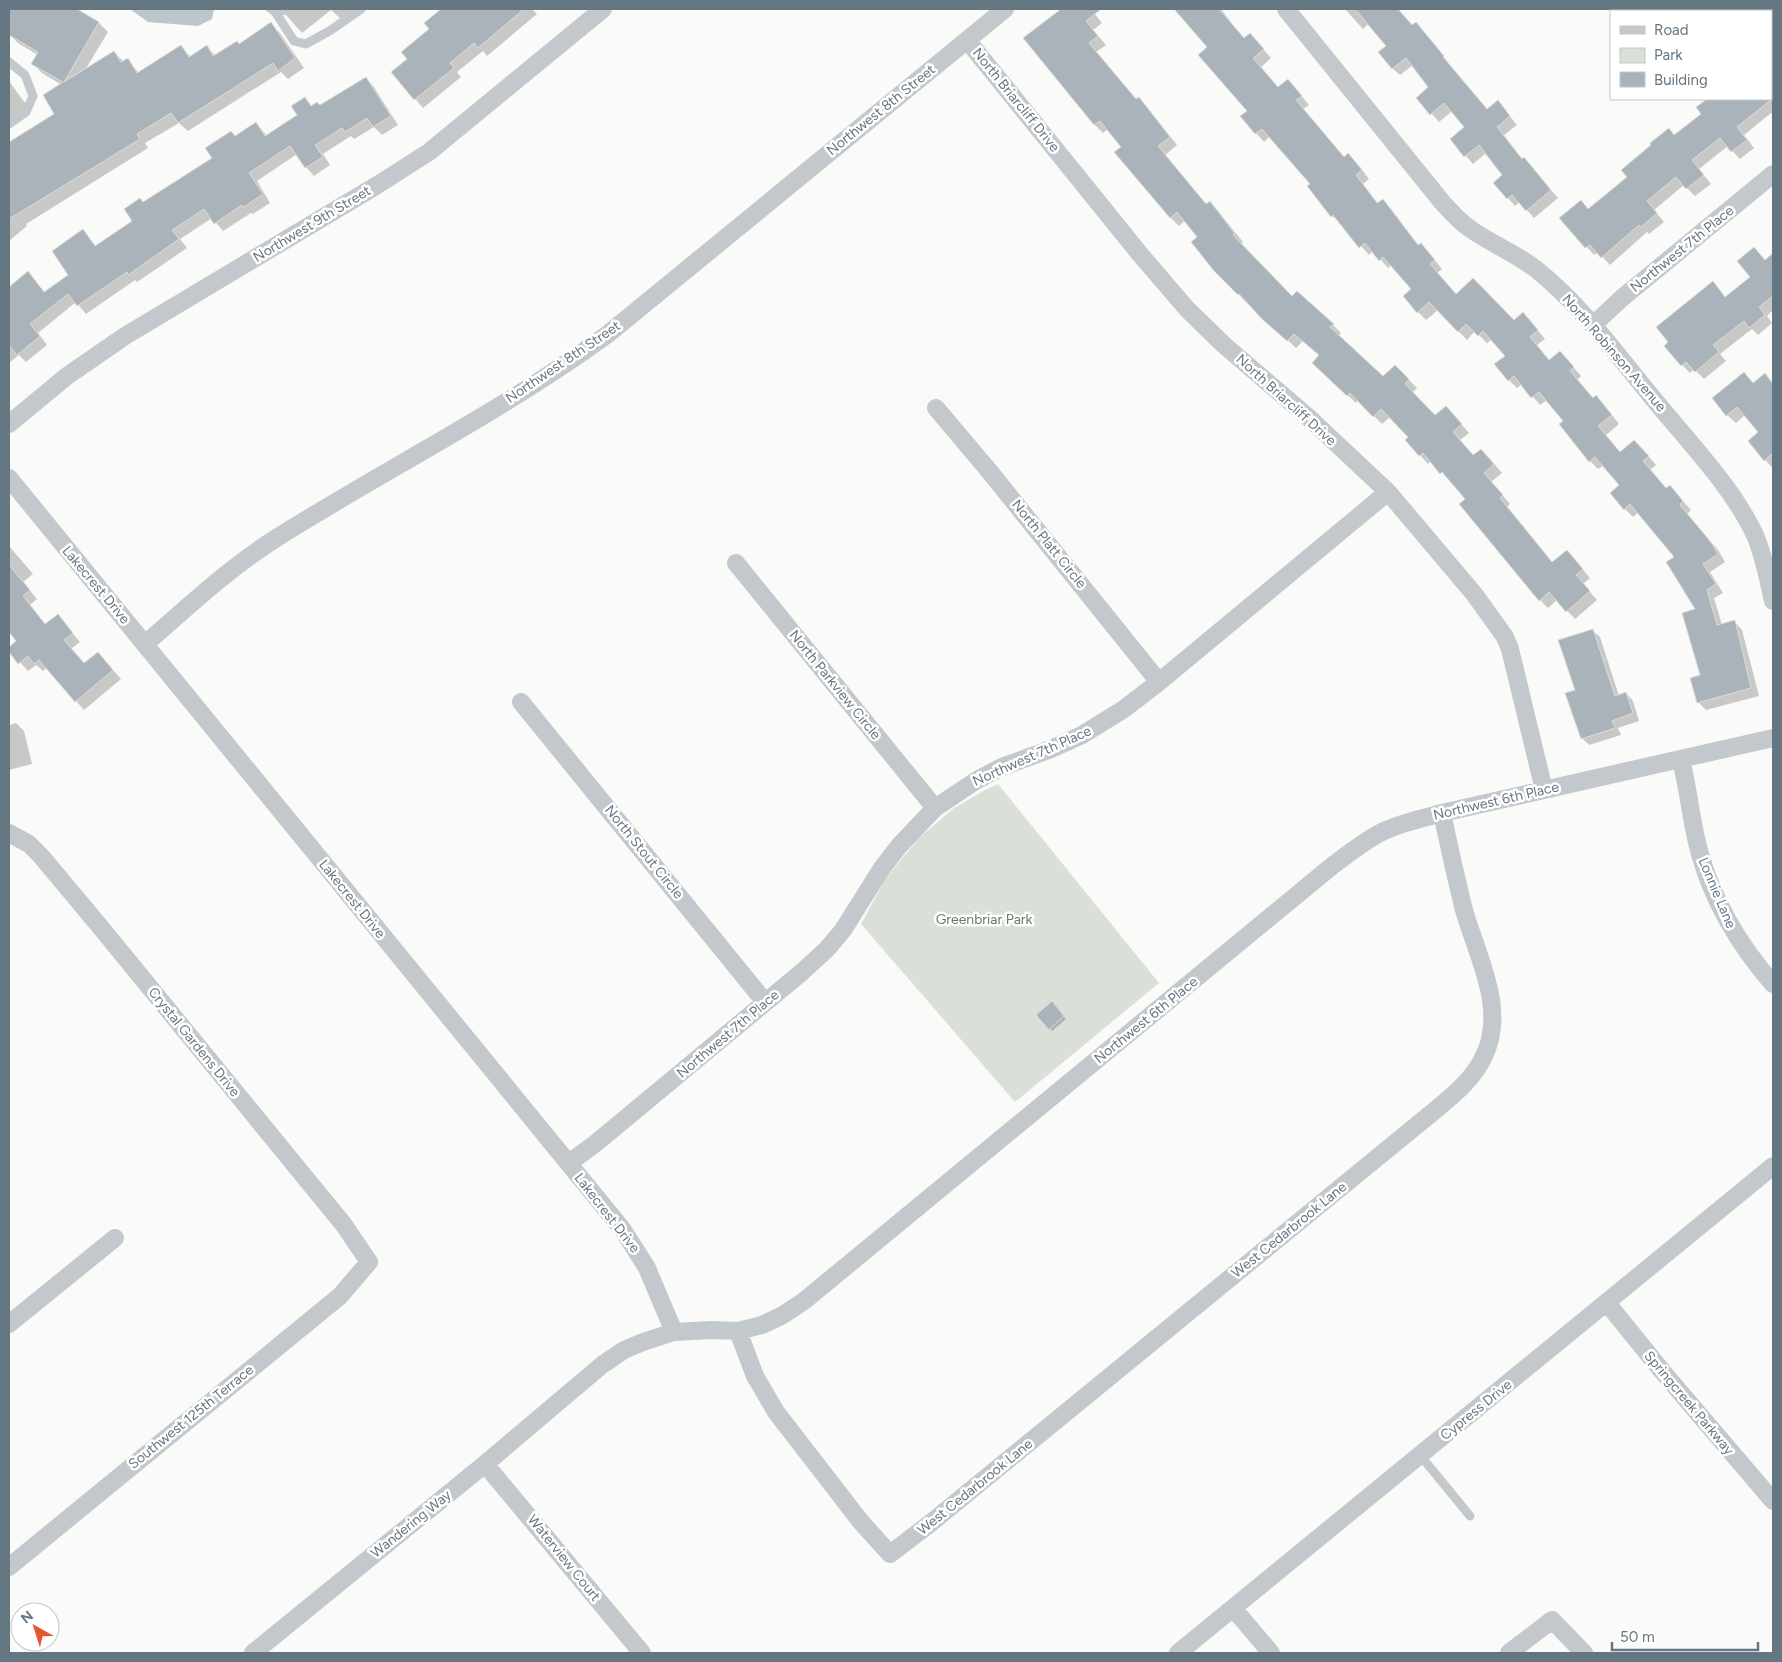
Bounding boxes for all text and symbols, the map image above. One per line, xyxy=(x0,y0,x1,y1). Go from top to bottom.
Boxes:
legend xyxy=(1610,10,1772,100)
text: Road xyxy=(1654,21,1689,39)
street label: North Briarcliff Drive xyxy=(969,45,1063,156)
text: Park xyxy=(1654,46,1683,64)
street label: Northwest 8th Street xyxy=(823,61,939,159)
text: Building xyxy=(1654,71,1708,89)
street label: Northwest 9th Street xyxy=(250,182,374,266)
street label: Northwest 7th Place xyxy=(1627,202,1737,296)
street label: North Robinson Avenue xyxy=(1558,291,1670,415)
street label: Northwest 8th Street xyxy=(502,317,624,407)
street label: North Briarcliff Drive xyxy=(1232,351,1340,450)
street label: North Platt Circle xyxy=(1008,496,1090,592)
street label: Lakecrest Drive xyxy=(59,543,134,628)
street label: North Parkview Circle xyxy=(786,627,885,743)
street label: Northwest 7th Place xyxy=(970,722,1094,790)
street label: Northwest 6th Place xyxy=(1432,778,1561,824)
street label: North Stout Circle xyxy=(601,802,687,902)
street label: Lonnie Lane xyxy=(1694,855,1740,931)
street label: Lakecrest Drive xyxy=(315,856,389,942)
park label: Greenbriar Park xyxy=(936,911,1033,928)
street label: Northwest 6th Place xyxy=(1091,973,1202,1067)
street label: Crystal Gardens Drive xyxy=(145,984,244,1101)
street label: Northwest 7th Place xyxy=(673,986,783,1082)
street label: Lakecrest Drive xyxy=(571,1170,644,1256)
street label: West Cedarbrook Lane xyxy=(1228,1178,1350,1282)
street label: Springcreek Parkway xyxy=(1641,1348,1738,1459)
street label: Southwest 125th Terrace xyxy=(125,1361,257,1473)
street label: Cypress Drive xyxy=(1437,1376,1515,1444)
street label: West Cedarbrook Lane xyxy=(914,1435,1036,1539)
street label: Wandering Way xyxy=(367,1486,455,1562)
street label: Waterview Court xyxy=(524,1511,604,1605)
north arrow xyxy=(10,1602,60,1652)
text: N xyxy=(18,1607,37,1627)
scale bar xyxy=(1612,1620,1758,1652)
text: 50 m xyxy=(1620,1628,1655,1646)

